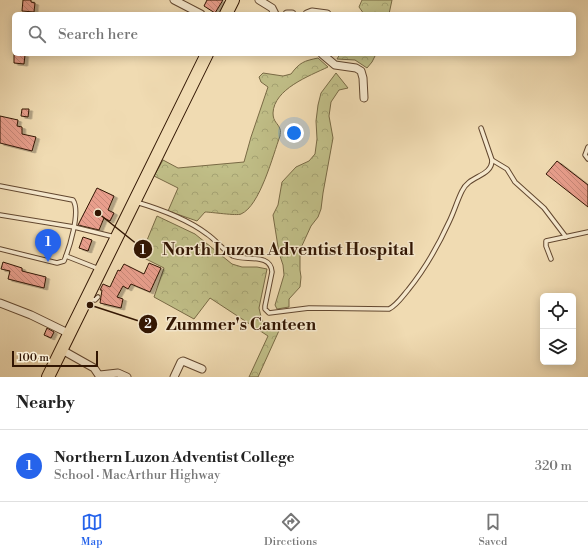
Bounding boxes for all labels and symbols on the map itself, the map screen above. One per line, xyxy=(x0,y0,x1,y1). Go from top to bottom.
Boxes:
your location xyxy=(284,123,304,143)
pin: 1 xyxy=(35,229,61,262)
callout: North Luzon Adventist Hospital xyxy=(133,235,422,264)
text: North Luzon Adventist Hospital xyxy=(162,239,414,261)
text: 1 xyxy=(140,243,146,258)
callout: Zummer's Canteen xyxy=(138,310,324,339)
text: Zummer's Canteen xyxy=(166,314,317,336)
text: 2 xyxy=(144,317,152,332)
scale bar xyxy=(12,349,98,368)

